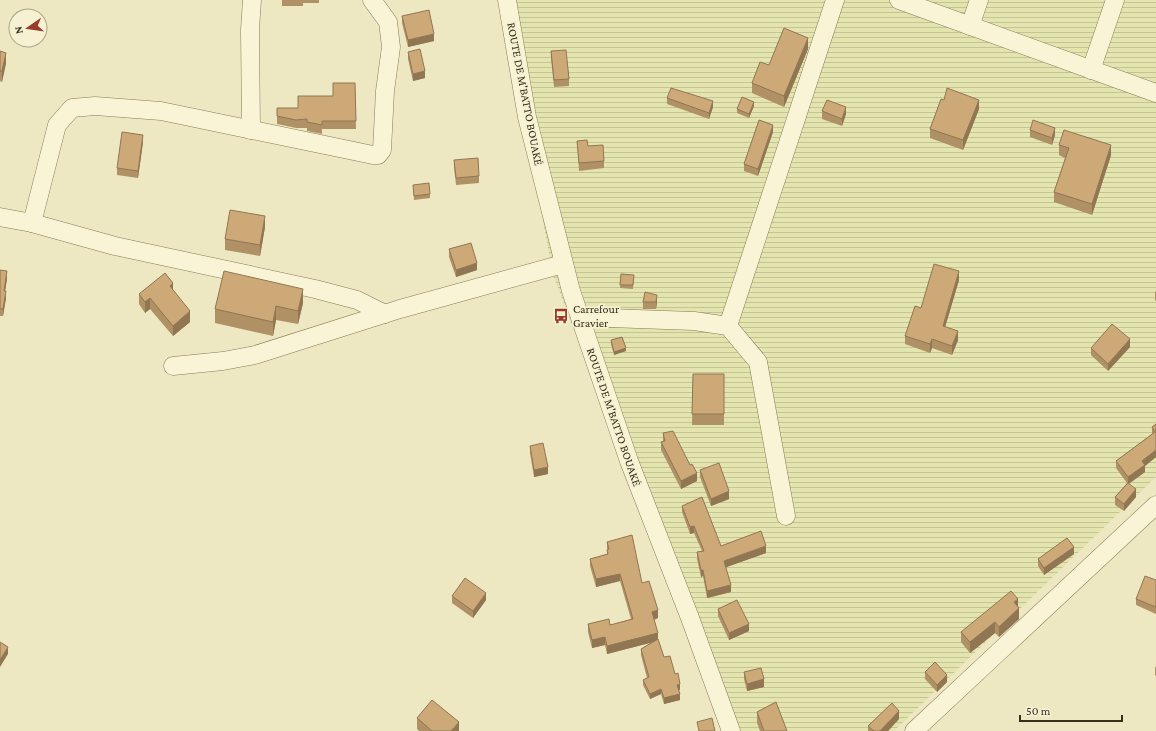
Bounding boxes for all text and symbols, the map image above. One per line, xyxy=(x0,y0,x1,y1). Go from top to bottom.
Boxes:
north arrow xyxy=(8,8,48,48)
street label: ROUTE DE M'BATTO BOUAKÉ xyxy=(504,21,546,167)
text: N xyxy=(11,25,25,35)
place label: Carrefour Gravier xyxy=(573,302,620,330)
bus stop icon: Carrefour Gravier xyxy=(552,307,570,325)
street label: ROUTE DE M'BATTO BOUAKÉ xyxy=(584,346,644,489)
scale bar xyxy=(1020,697,1122,723)
text: 50 m xyxy=(1026,704,1051,718)

